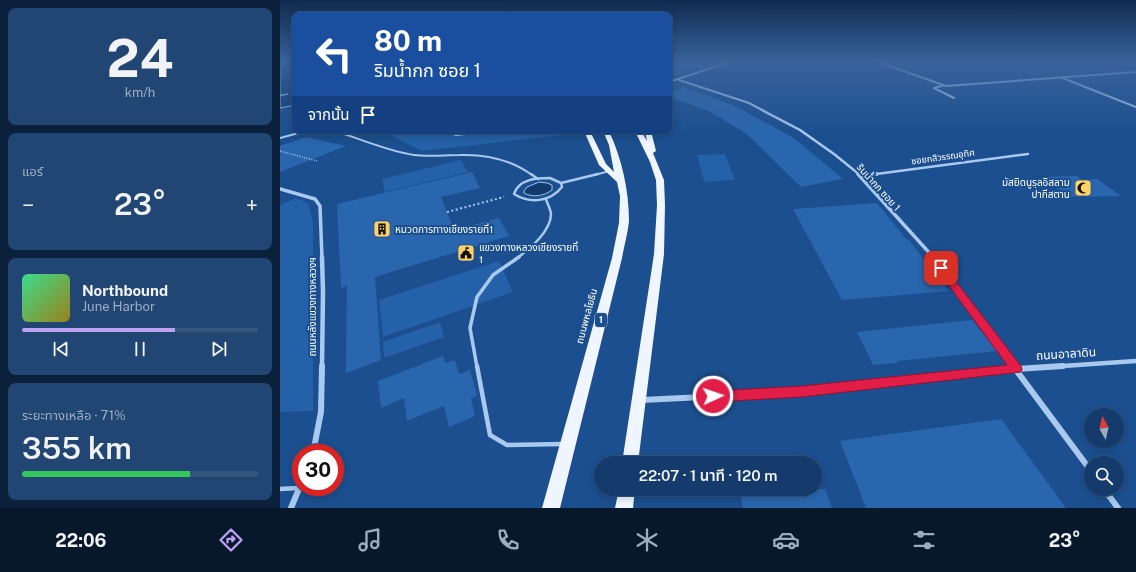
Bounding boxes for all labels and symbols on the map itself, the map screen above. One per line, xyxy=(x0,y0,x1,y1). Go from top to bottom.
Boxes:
street label: ซอยกสิวรรณอุทิศ xyxy=(911,147,976,166)
street label: ริมน้ำกก ซอย 1 xyxy=(854,160,904,213)
place label: มัสยิดนูรุลอิสลาม ปากีสตาน xyxy=(1002,176,1070,200)
mosque icon: มัสยิดนูรุลอิสลาม ปากีสตาน xyxy=(1073,178,1093,198)
building icon: หมวดการทางเชียงรายที่1 xyxy=(372,219,392,239)
place label: หมวดการทางเชียงรายที่1 xyxy=(395,222,493,235)
place label: แขวงทางหลวงเชียงรายที่ 1 xyxy=(479,240,578,265)
public building icon: แขวงทางหลวงเชียงรายที่ 1 xyxy=(456,243,476,263)
pin xyxy=(924,251,958,285)
street label: ถนนหลังแขวงทางหลวงฯ xyxy=(306,257,318,357)
street label: ถนนพหลโยธิน xyxy=(573,287,599,345)
road number: 1 xyxy=(595,313,607,327)
street label: ถนนอาลาดิน xyxy=(1035,345,1097,363)
position arrow xyxy=(692,375,734,417)
north arrow xyxy=(1084,408,1124,448)
speed limit sign: 30 xyxy=(292,444,344,496)

